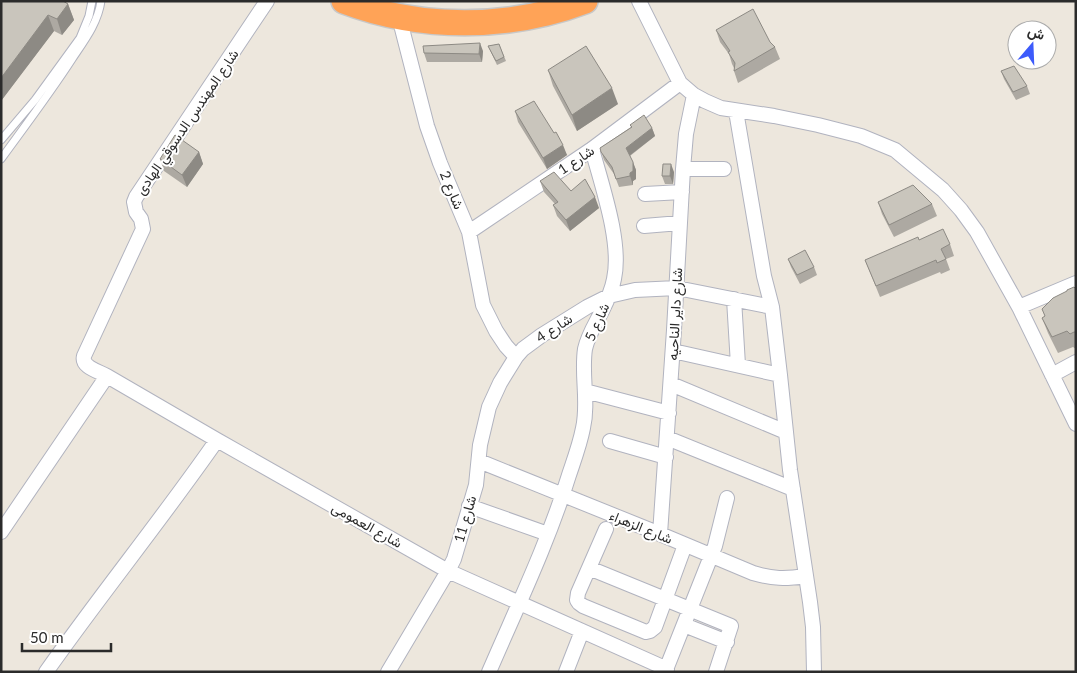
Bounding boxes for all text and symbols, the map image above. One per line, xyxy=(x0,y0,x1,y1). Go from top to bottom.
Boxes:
north arrow xyxy=(1007,20,1057,70)
text: ش xyxy=(1025,21,1047,44)
street label: شارع المهندس الدسوقي الهادى xyxy=(131,46,245,200)
street label: شارع 1 xyxy=(554,141,599,180)
street label: شارع 2 xyxy=(434,168,468,213)
street label: شارع داير الناحيه xyxy=(664,267,688,361)
street label: شارع 5 xyxy=(581,300,615,345)
street label: شارع 4 xyxy=(532,310,577,348)
street label: شارع 11 xyxy=(450,493,482,545)
street label: شارع العمومى xyxy=(328,498,406,554)
street label: شارع الزهراء xyxy=(606,506,675,550)
scale bar xyxy=(22,620,111,652)
text: 50 m xyxy=(30,628,64,646)

